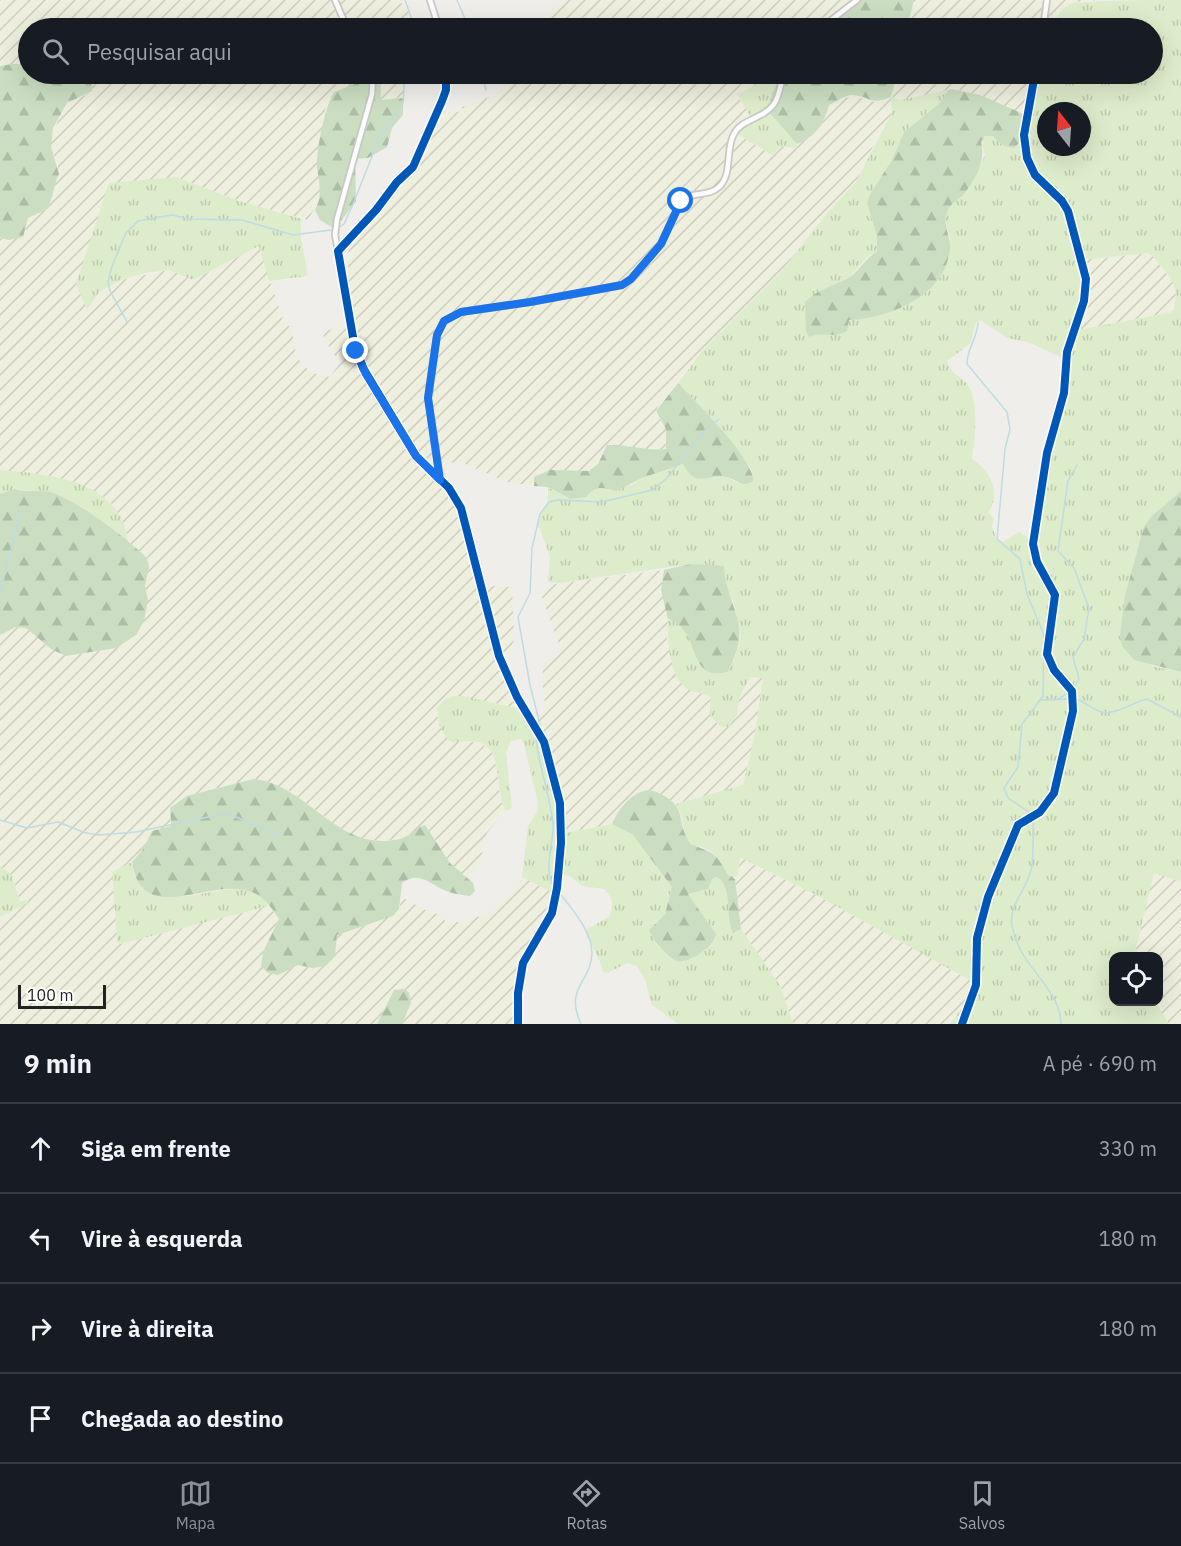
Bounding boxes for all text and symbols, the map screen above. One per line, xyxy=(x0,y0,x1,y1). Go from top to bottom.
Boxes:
search box xyxy=(18,18,1163,84)
icon: search xyxy=(39,35,72,68)
text: Pesquisar aqui xyxy=(87,37,232,66)
north arrow xyxy=(1037,102,1091,156)
route start xyxy=(667,187,693,213)
route end xyxy=(342,337,368,363)
map controls xyxy=(1109,952,1163,1006)
button: locate xyxy=(1109,952,1163,1006)
scale bar xyxy=(18,982,106,1010)
text: 100 m xyxy=(27,985,74,1005)
text: 9 min xyxy=(24,1046,92,1080)
text: A pé · 690 m xyxy=(1043,1050,1157,1077)
icon: ahead xyxy=(24,1132,57,1165)
text: Siga em frente xyxy=(81,1134,231,1163)
text: 330 m xyxy=(1099,1135,1157,1162)
icon: left xyxy=(24,1222,57,1255)
text: Vire à esquerda xyxy=(81,1224,243,1253)
text: 180 m xyxy=(1099,1225,1157,1252)
icon: right xyxy=(24,1312,57,1345)
text: Vire à direita xyxy=(81,1314,214,1343)
text: 180 m xyxy=(1099,1315,1157,1342)
icon: arrive xyxy=(24,1402,57,1435)
text: Chegada ao destino xyxy=(81,1404,284,1433)
tab: Mapa xyxy=(176,1477,215,1533)
tab: Rotas xyxy=(566,1477,607,1533)
tab: Salvos xyxy=(959,1477,1005,1533)

